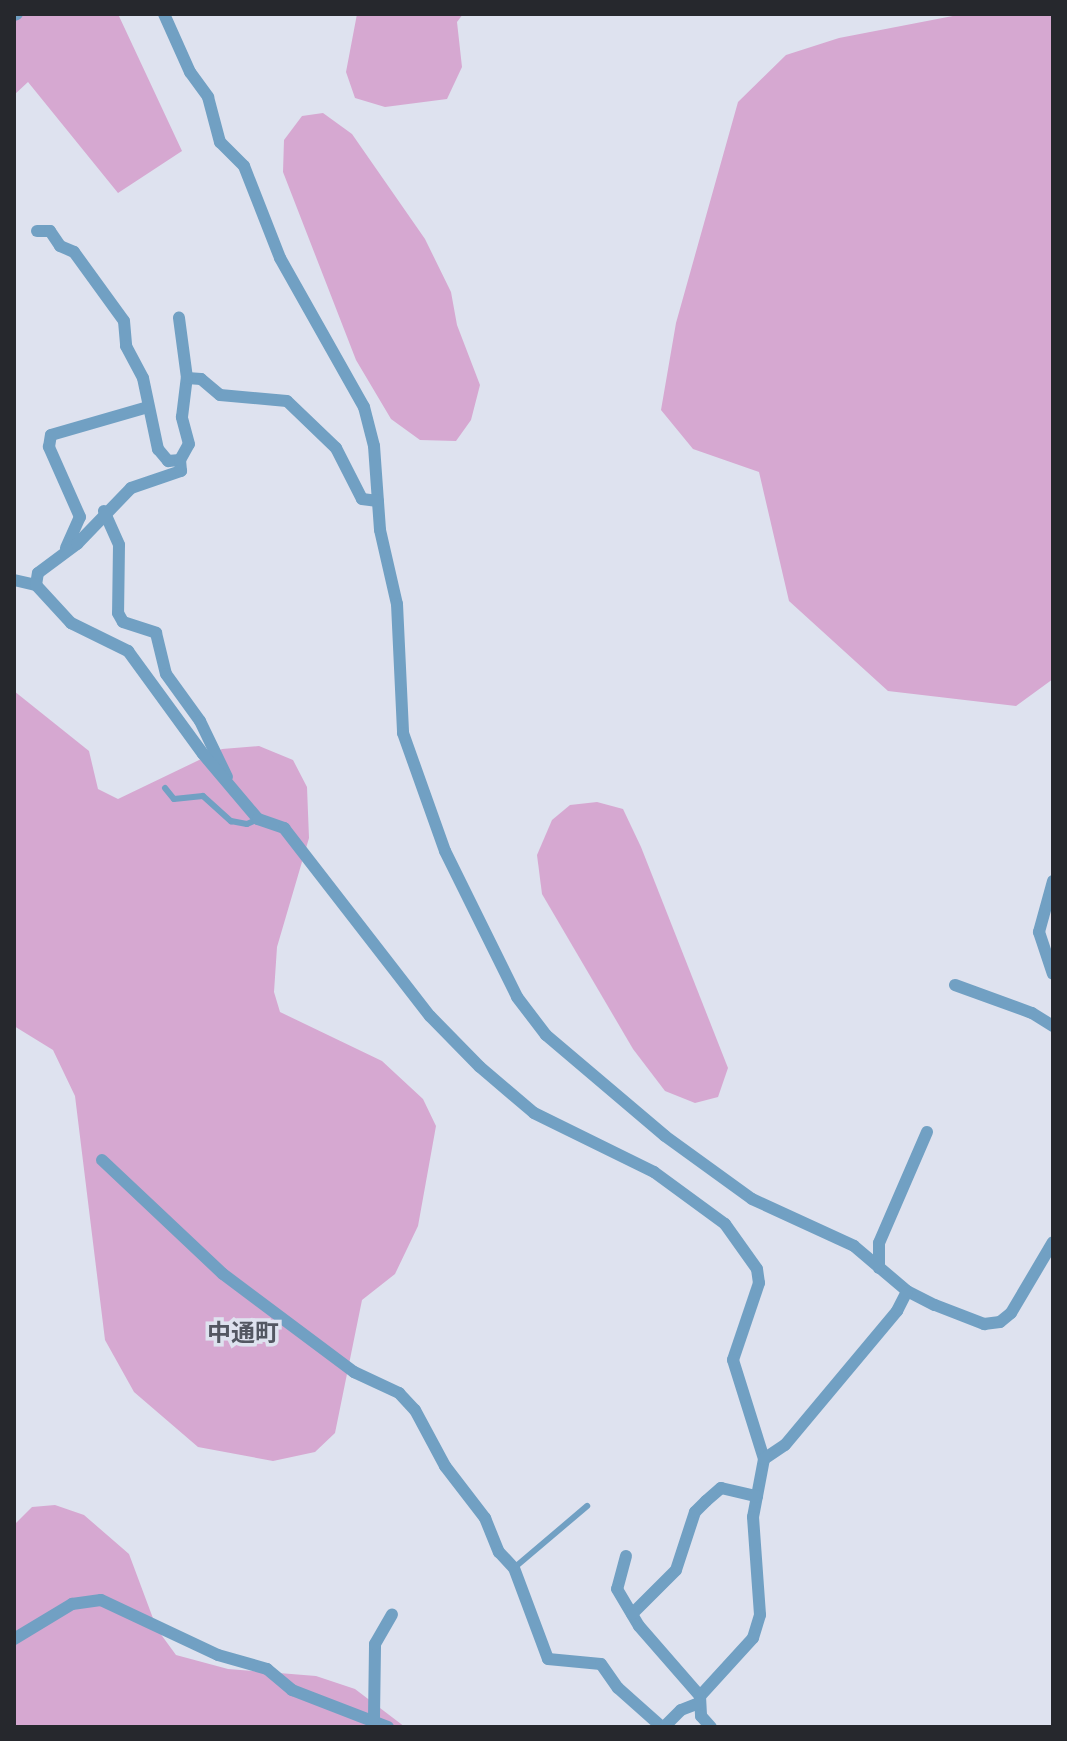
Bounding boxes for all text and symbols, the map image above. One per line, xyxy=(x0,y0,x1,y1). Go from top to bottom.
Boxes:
district label: 中通町 xyxy=(207,1318,279,1346)

